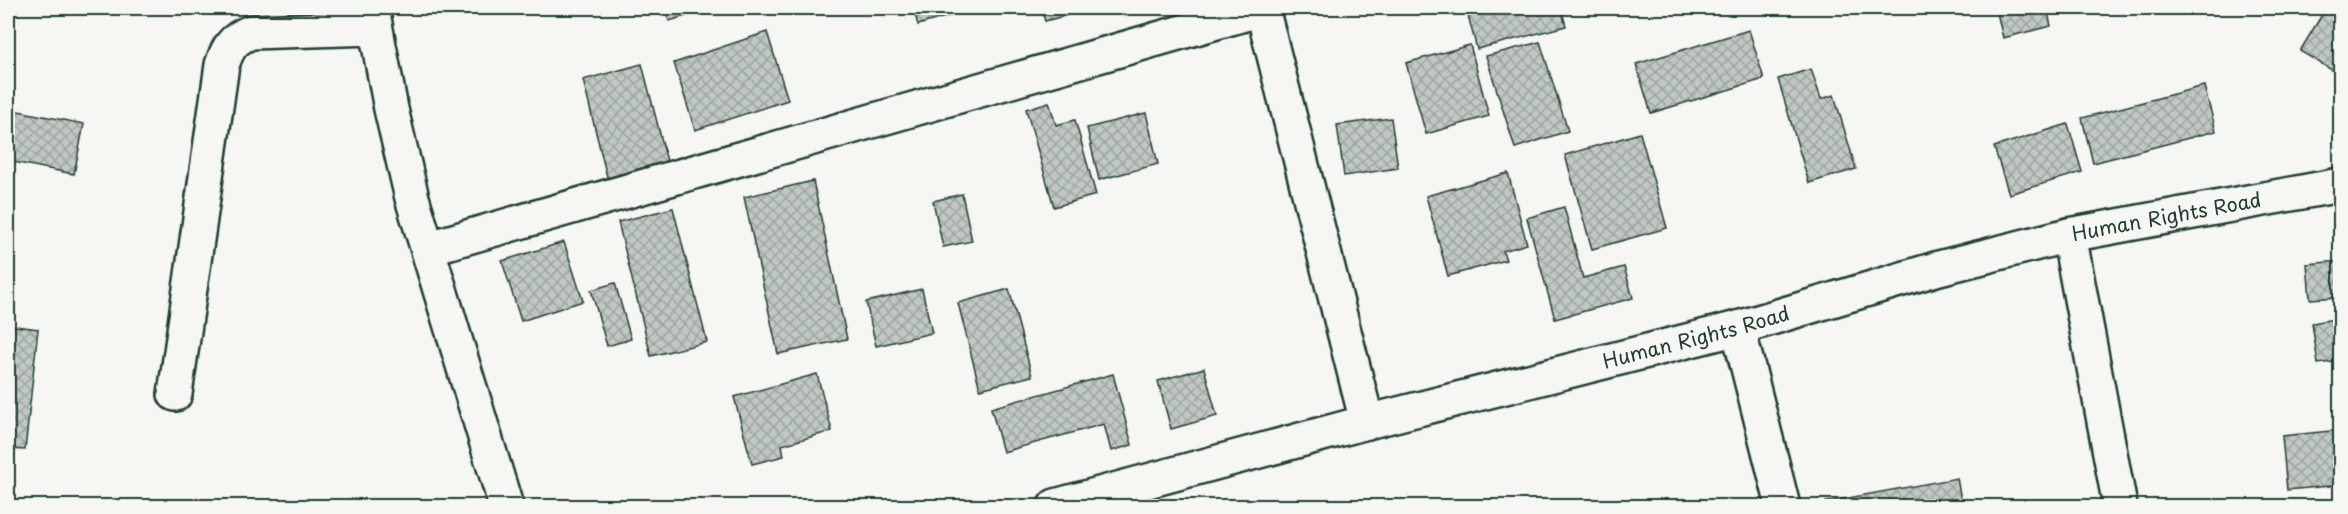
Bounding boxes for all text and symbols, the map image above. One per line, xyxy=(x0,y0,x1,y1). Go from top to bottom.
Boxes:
street label: Human Rights Road xyxy=(2069,184,2264,248)
street label: Human Rights Road xyxy=(1599,297,1793,376)

